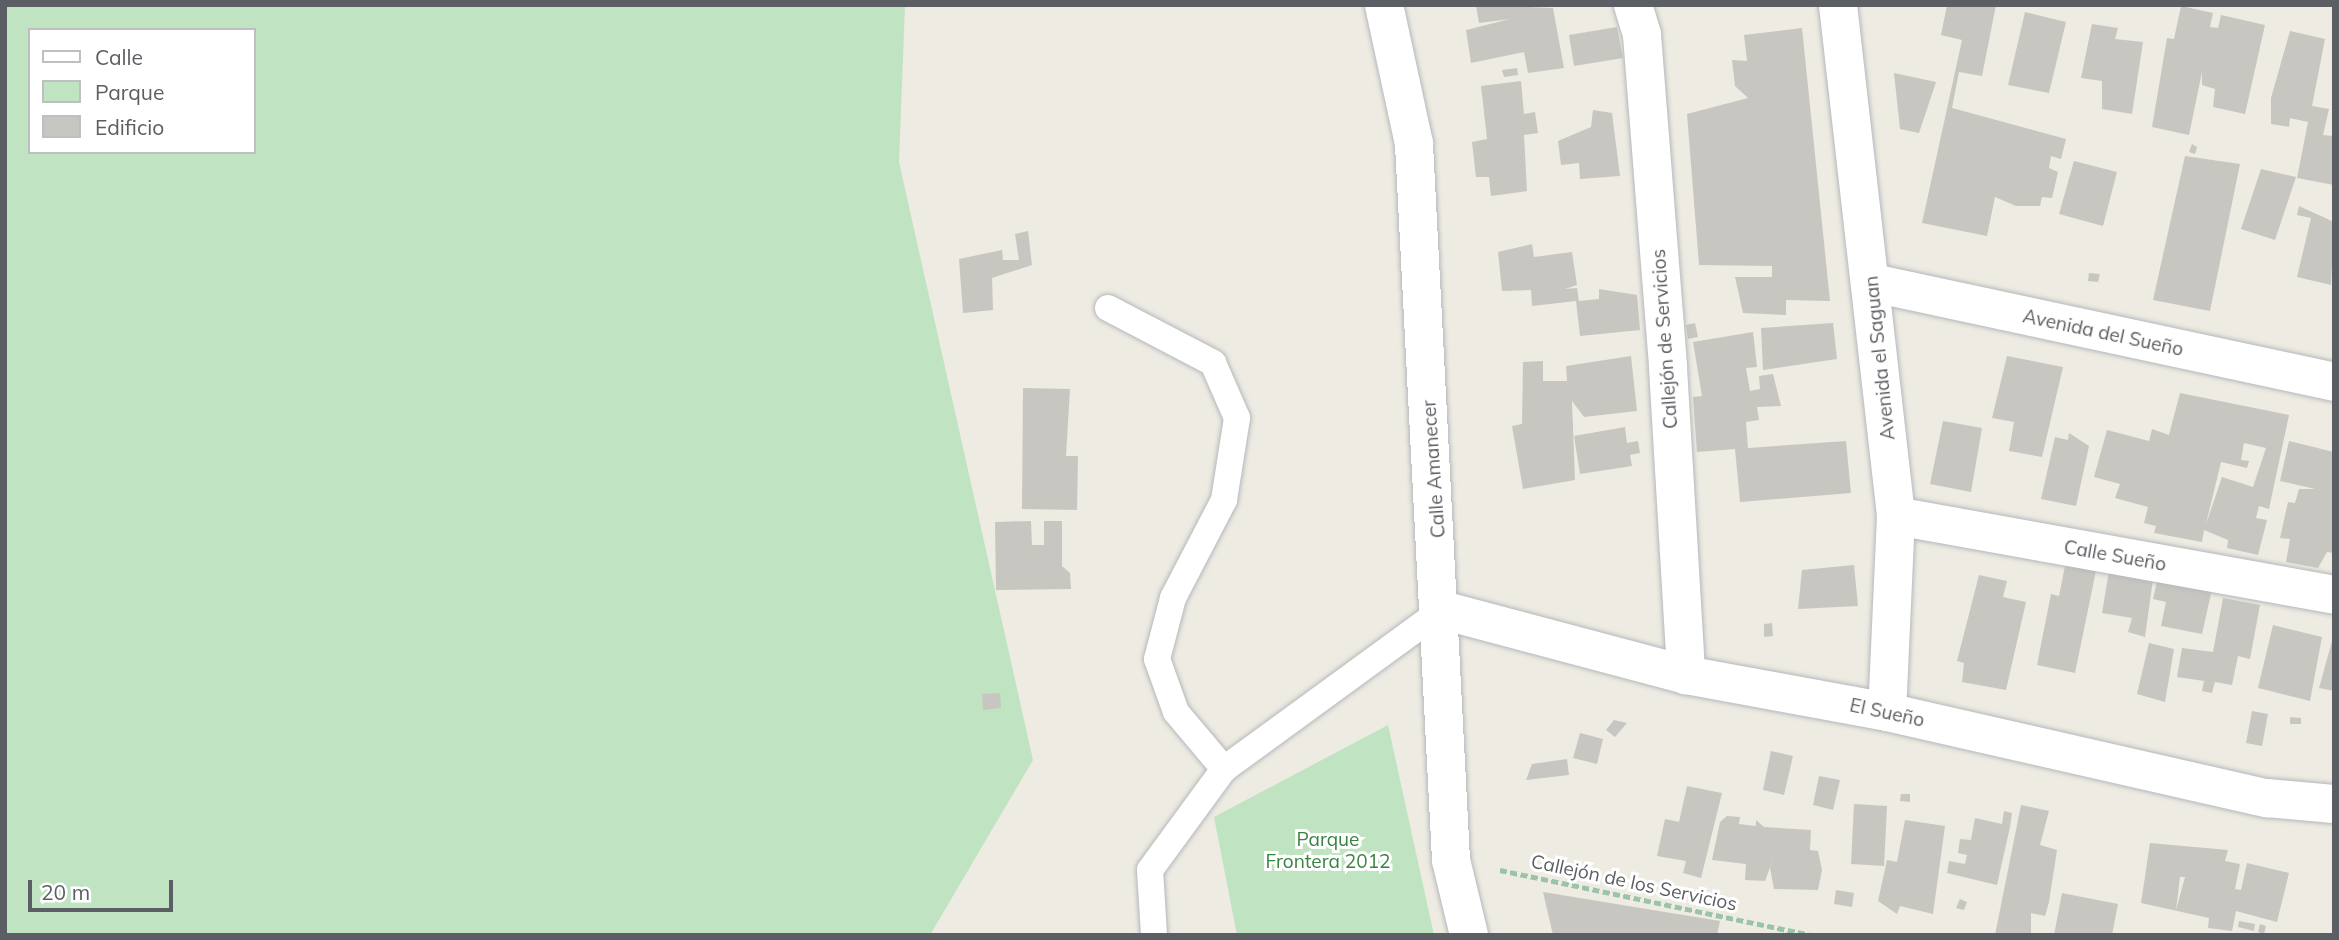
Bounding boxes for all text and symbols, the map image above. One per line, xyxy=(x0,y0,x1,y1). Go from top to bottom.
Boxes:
legend xyxy=(28,28,256,154)
text: Calle xyxy=(95,44,143,70)
text: Parque xyxy=(95,79,164,105)
text: Edificio xyxy=(95,114,164,140)
street label: Callejón de Servicios xyxy=(1647,248,1683,430)
street label: Avenida el Saguan xyxy=(1860,275,1900,441)
street label: Avenida del Sueño xyxy=(2021,305,2185,361)
street label: Calle Amanecer xyxy=(1418,399,1450,539)
street label: Calle Sueño xyxy=(2062,536,2168,576)
street label: El Sueño xyxy=(1848,694,1926,732)
park label: Parque Frontera 2012 xyxy=(1266,829,1390,873)
street label: Callejón de los Servicios xyxy=(1529,850,1739,916)
scale bar xyxy=(32,866,177,910)
text: 20 m xyxy=(41,879,90,905)

